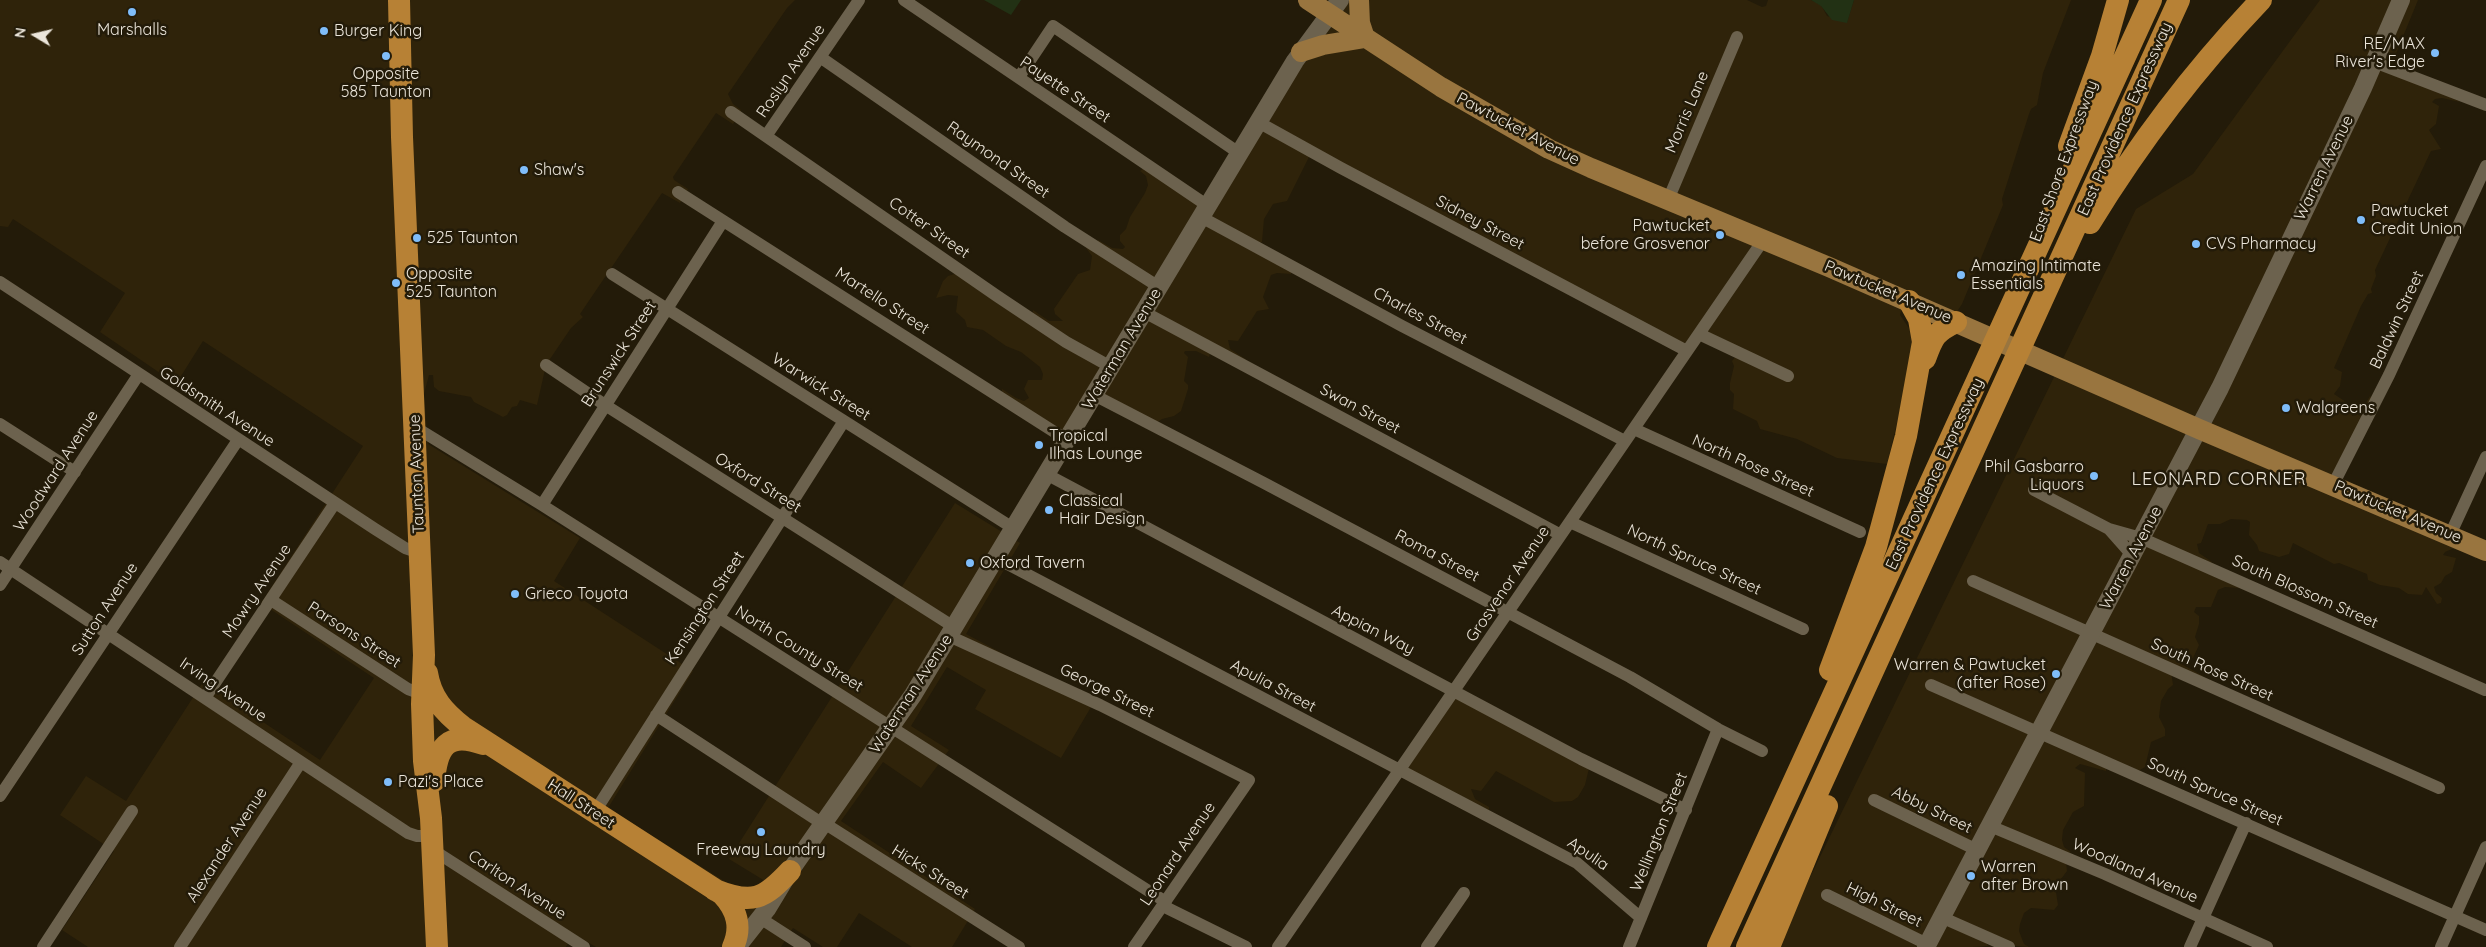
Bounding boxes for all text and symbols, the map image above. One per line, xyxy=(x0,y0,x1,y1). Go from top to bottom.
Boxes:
marker: Marshalls xyxy=(126,6,138,18)
north arrow xyxy=(10,10,60,60)
street label: East Providence Expressway xyxy=(2074,19,2176,219)
place label: Marshalls xyxy=(97,20,167,40)
place label: Burger King xyxy=(334,21,422,41)
street label: Roslyn Avenue xyxy=(753,21,829,121)
marker: Burger King xyxy=(318,25,330,37)
text: N xyxy=(10,26,30,39)
place label: RE/MAX River's Edge xyxy=(2335,34,2425,72)
marker: RE/MAX River's Edge xyxy=(2429,47,2441,59)
marker: Opposite 585 Taunton xyxy=(380,50,392,62)
street label: Payette Street xyxy=(1016,53,1114,127)
place label: Opposite 585 Taunton xyxy=(341,64,431,102)
street label: Morris Lane xyxy=(1661,68,1713,156)
street label: East Shore Expressway xyxy=(2026,78,2102,244)
street label: Pawtucket Avenue xyxy=(1453,88,1583,170)
street label: Warren Avenue xyxy=(2290,112,2358,224)
street label: Raymond Street xyxy=(943,117,1053,203)
place label: Shaw's xyxy=(534,160,584,180)
marker: Shaw's xyxy=(518,164,530,176)
street label: Sidney Street xyxy=(1432,192,1528,254)
street label: Cotter Street xyxy=(885,193,973,263)
place label: Pawtucket Credit Union xyxy=(2371,201,2462,239)
marker: Pawtucket Credit Union xyxy=(2355,214,2367,226)
place label: Pawtucket before Grosvenor xyxy=(1581,216,1710,254)
place label: 525 Taunton xyxy=(427,228,518,248)
marker: Pawtucket before Grosvenor xyxy=(1714,229,1726,241)
marker: 525 Taunton xyxy=(411,232,423,244)
place label: CVS Pharmacy xyxy=(2206,234,2316,254)
marker: CVS Pharmacy xyxy=(2190,238,2202,250)
place label: Amazing Intimate Essentials xyxy=(1971,256,2101,294)
street label: Pawtucket Avenue xyxy=(1821,257,1955,327)
street label: Martello Street xyxy=(831,263,933,339)
place label: Opposite 525 Taunton xyxy=(406,264,497,302)
street label: Baldwin Street xyxy=(2366,268,2428,372)
marker: Amazing Intimate Essentials xyxy=(1955,269,1967,281)
marker: Opposite 525 Taunton xyxy=(390,277,402,289)
street label: Charles Street xyxy=(1370,283,1470,349)
street label: Waterman Avenue xyxy=(1078,285,1166,413)
street label: Brunswick Street xyxy=(577,297,661,411)
street label: Warwick Street xyxy=(768,349,874,425)
street label: Goldsmith Avenue xyxy=(156,363,278,451)
street label: East Providence Expressway xyxy=(1882,375,1988,573)
street label: Swan Street xyxy=(1317,380,1403,438)
place label: Walgreens xyxy=(2296,398,2375,418)
marker: Walgreens xyxy=(2280,402,2292,414)
street label: Woodward Avenue xyxy=(10,407,102,535)
street label: Taunton Avenue xyxy=(405,414,429,534)
place label: Tropical Ilhas Lounge xyxy=(1049,426,1143,464)
street label: North Rose Street xyxy=(1689,431,1817,501)
marker: Tropical Ilhas Lounge xyxy=(1033,439,1045,451)
street label: Oxford Street xyxy=(711,449,805,517)
place label: Phil Gasbarro Liquors xyxy=(1984,457,2084,495)
district label: LEONARD CORNER xyxy=(2130,469,2308,491)
marker: Phil Gasbarro Liquors xyxy=(2088,470,2100,482)
street label: Pawtucket Avenue xyxy=(2331,477,2465,547)
place label: Classical Hair Design xyxy=(1059,491,1145,529)
street label: Warren Avenue xyxy=(2096,503,2166,613)
marker: Classical Hair Design xyxy=(1043,504,1055,516)
street label: North Spruce Street xyxy=(1624,521,1764,599)
street label: Grosvenor Avenue xyxy=(1462,522,1554,646)
street label: Roma Street xyxy=(1392,526,1482,586)
street label: Mowry Avenue xyxy=(218,540,296,642)
street label: Kensington Street xyxy=(661,548,749,668)
street label: South Blossom Street xyxy=(2229,551,2381,633)
place label: Oxford Tavern xyxy=(980,553,1085,573)
marker: Oxford Tavern xyxy=(964,557,976,569)
street label: Sutton Avenue xyxy=(68,559,142,659)
place label: Grieco Toyota xyxy=(525,584,628,604)
marker: Grieco Toyota xyxy=(509,588,521,600)
street label: Parsons Street xyxy=(304,598,404,672)
street label: Appian Way xyxy=(1328,601,1418,659)
street label: North County Street xyxy=(731,602,867,696)
street label: Waterman Avenue xyxy=(865,631,957,757)
street label: South Rose Street xyxy=(2148,634,2276,706)
street label: Irving Avenue xyxy=(176,654,270,726)
street label: Apulia Street xyxy=(1227,655,1319,717)
place label: Warren & Pawtucket (after Rose) xyxy=(1894,655,2046,693)
street label: George Street xyxy=(1057,660,1157,722)
marker: Warren & Pawtucket (after Rose) xyxy=(2050,668,2062,680)
street label: South Spruce Street xyxy=(2144,754,2286,830)
street label: Wellington Street xyxy=(1626,770,1692,894)
place label: Pazi's Place xyxy=(398,772,483,792)
street label: Hall Street xyxy=(544,775,618,833)
marker: Pazi's Place xyxy=(382,776,394,788)
street label: Abby Street xyxy=(1889,782,1975,838)
street label: Alexander Avenue xyxy=(183,784,271,906)
street label: Leonard Avenue xyxy=(1136,799,1220,909)
marker: Freeway Laundry xyxy=(755,826,767,838)
street label: Apulia xyxy=(1564,833,1612,875)
street label: Woodland Avenue xyxy=(2069,835,2201,907)
place label: Freeway Laundry xyxy=(696,840,826,860)
street label: Hicks Street xyxy=(888,841,972,903)
street label: Carlton Avenue xyxy=(464,846,570,924)
place label: Warren after Brown xyxy=(1981,857,2069,895)
marker: Warren after Brown xyxy=(1965,870,1977,882)
street label: High Street xyxy=(1843,878,1925,932)

